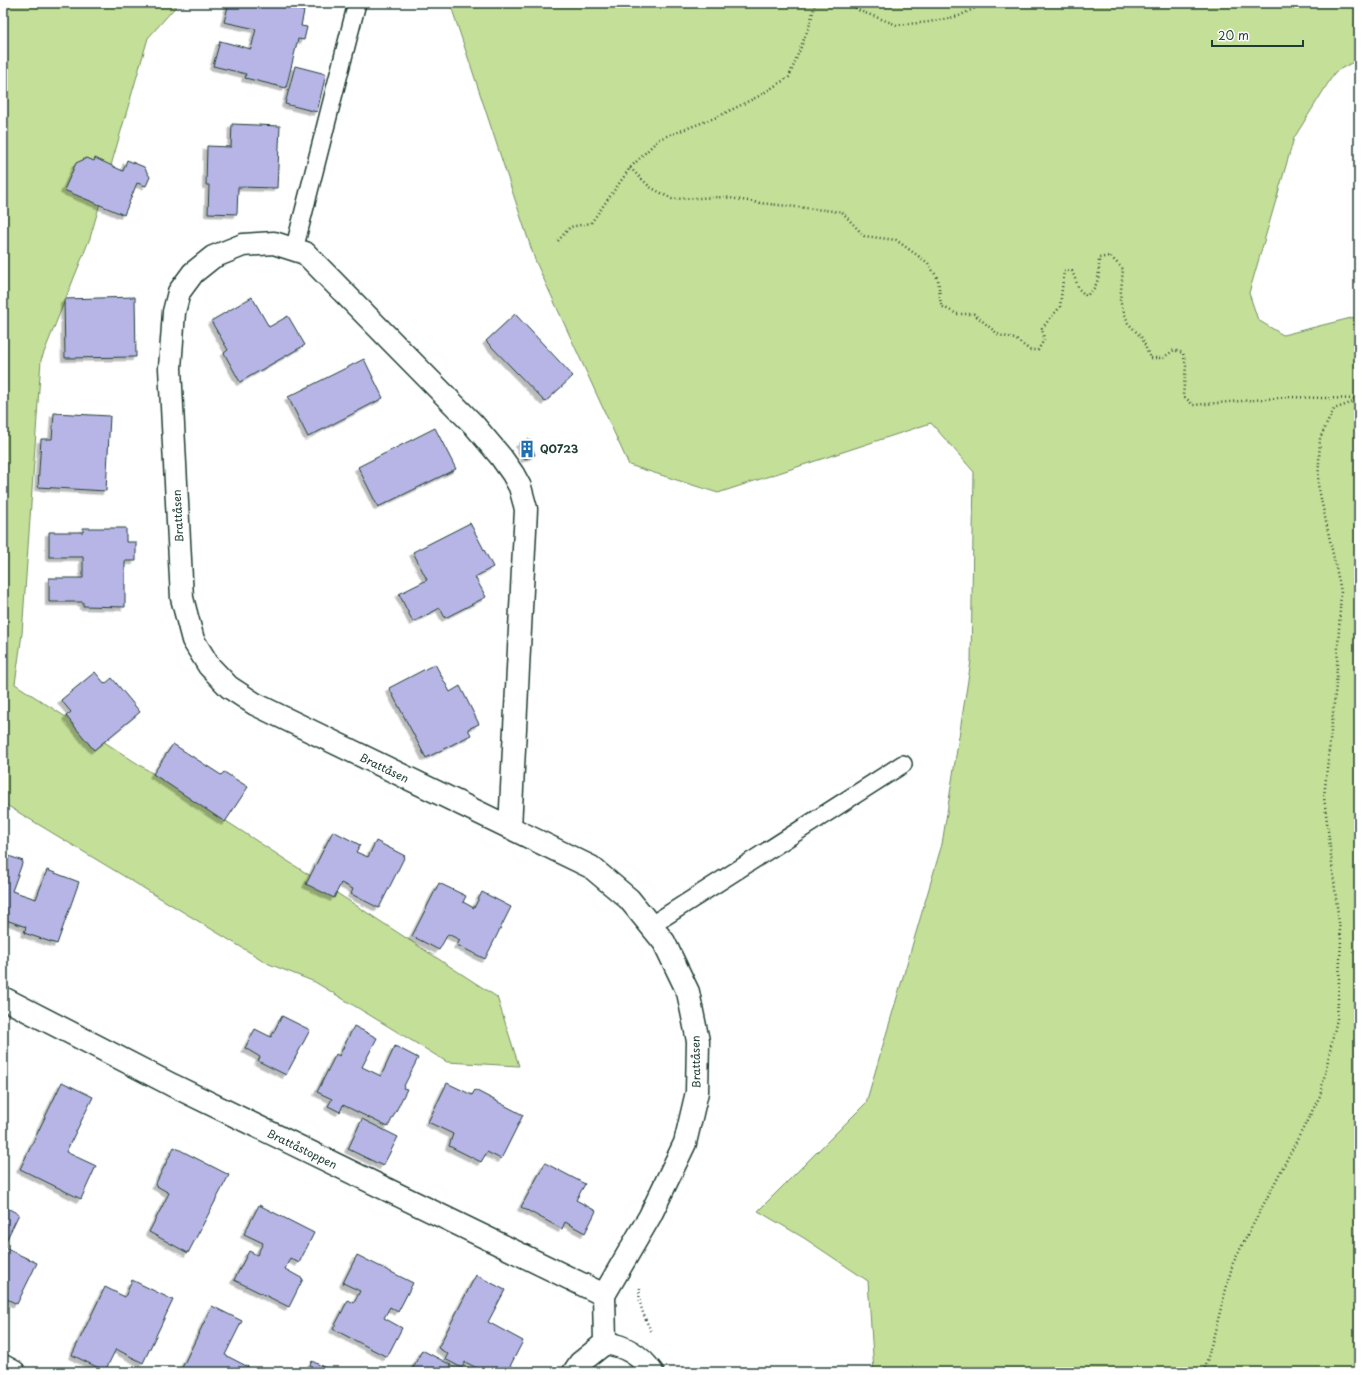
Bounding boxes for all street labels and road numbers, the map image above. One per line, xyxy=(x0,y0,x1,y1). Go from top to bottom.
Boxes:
street label: Brattåsen xyxy=(168,489,187,543)
street label: Brattåsen xyxy=(357,748,412,787)
street label: Brattåsen xyxy=(687,1035,704,1089)
street label: Brattåstoppen xyxy=(264,1124,340,1173)

